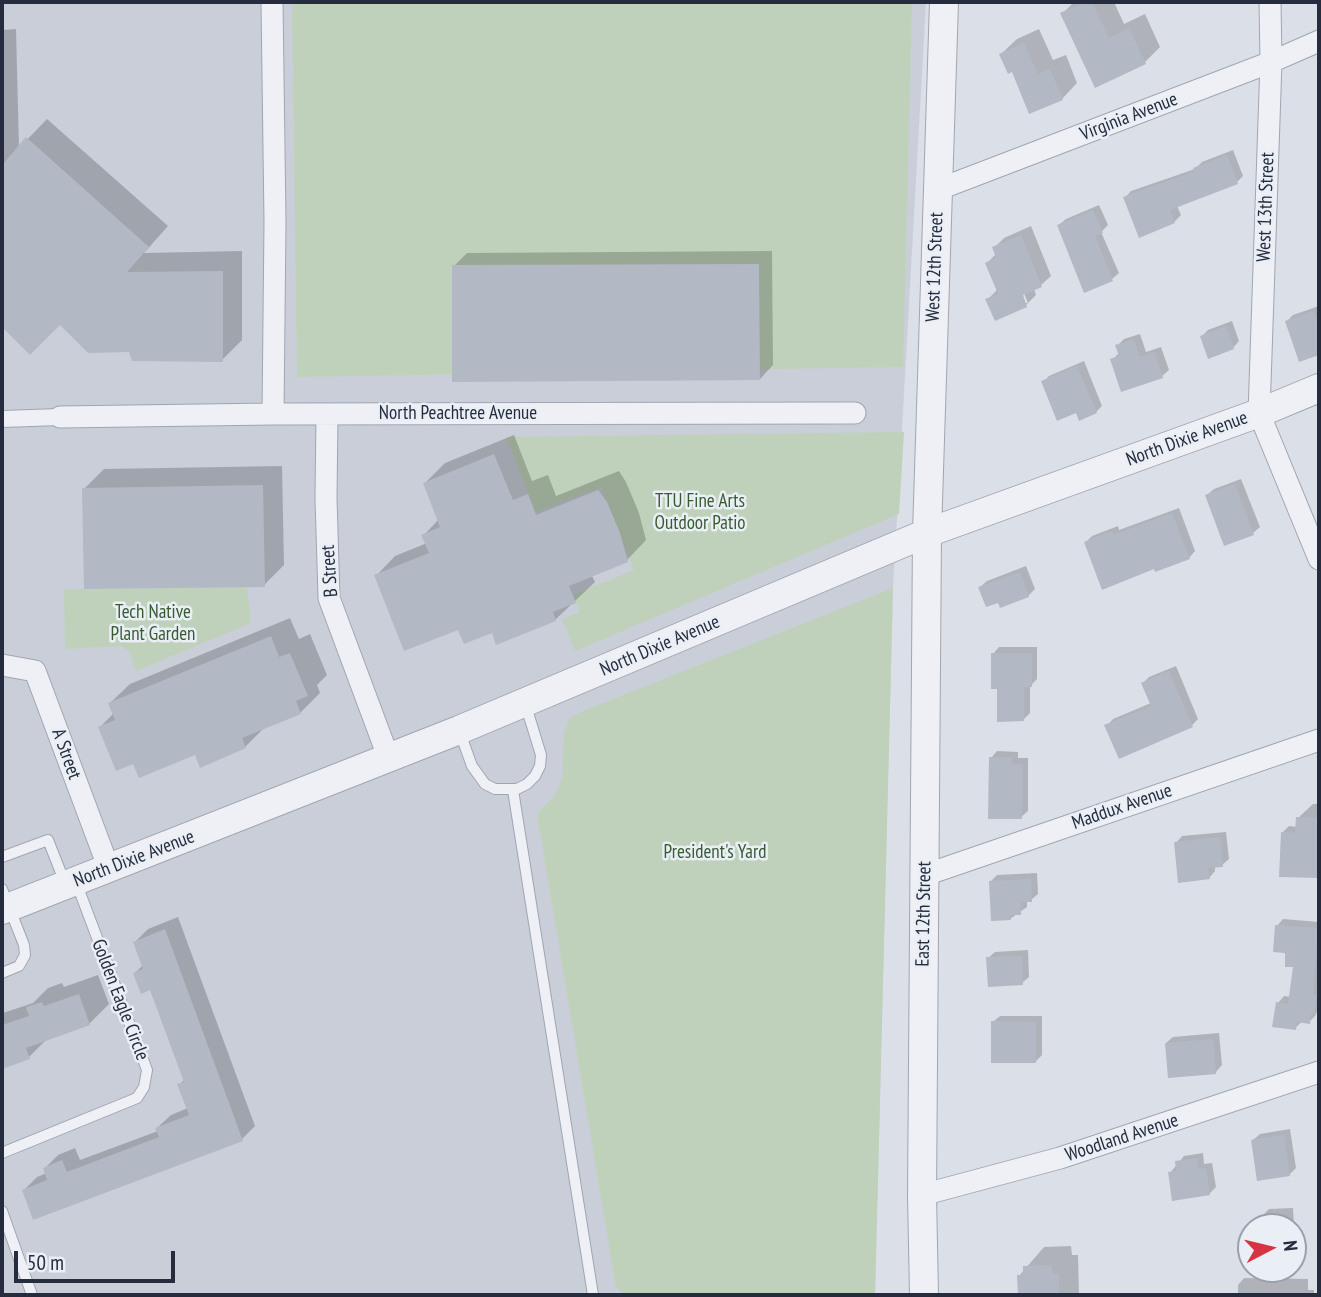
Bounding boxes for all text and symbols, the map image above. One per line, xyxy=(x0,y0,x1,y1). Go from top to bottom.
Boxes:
street label: Virginia Avenue xyxy=(1077,88,1181,146)
street label: West 13th Street xyxy=(1253,152,1279,262)
street label: West 12th Street xyxy=(922,212,948,322)
street label: North Peachtree Avenue xyxy=(379,403,537,425)
street label: North Dixie Avenue xyxy=(1123,406,1251,472)
park label: TTU Fine Arts Outdoor Patio xyxy=(655,491,745,535)
street label: B Street xyxy=(317,544,343,598)
park label: Tech Native Plant Garden xyxy=(111,602,195,646)
street label: North Dixie Avenue xyxy=(597,611,723,681)
street label: A Street xyxy=(46,726,86,782)
street label: Maddux Avenue xyxy=(1069,779,1175,835)
street label: North Dixie Avenue xyxy=(70,825,198,893)
park label: President's Yard xyxy=(664,842,766,864)
street label: East 12th Street xyxy=(912,861,936,967)
street label: Golden Eagle Circle xyxy=(86,936,154,1064)
street label: Woodland Avenue xyxy=(1063,1109,1181,1167)
north arrow xyxy=(1237,1213,1307,1283)
scale bar xyxy=(18,1238,178,1282)
text: N xyxy=(1278,1239,1303,1252)
text: 50 m xyxy=(27,1249,64,1276)

